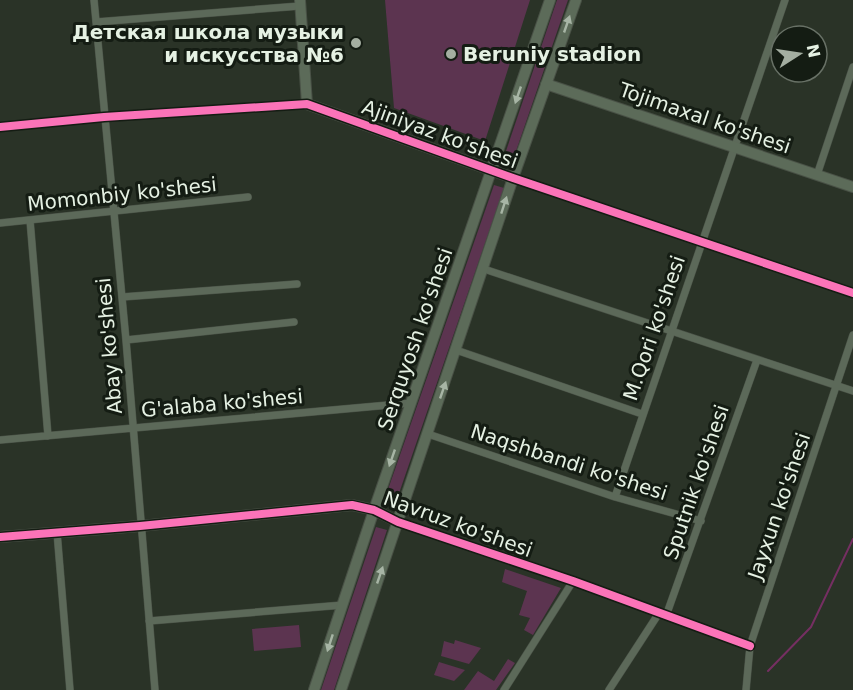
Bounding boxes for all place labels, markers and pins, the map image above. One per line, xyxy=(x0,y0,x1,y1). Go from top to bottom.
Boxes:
place label: Детская школа музыки и искусства №6 xyxy=(72,20,344,67)
marker: Детская школа музыки и искусства №6 xyxy=(349,36,363,50)
place label: Beruniy stadion xyxy=(463,42,641,66)
marker: Beruniy stadion xyxy=(444,47,458,61)

